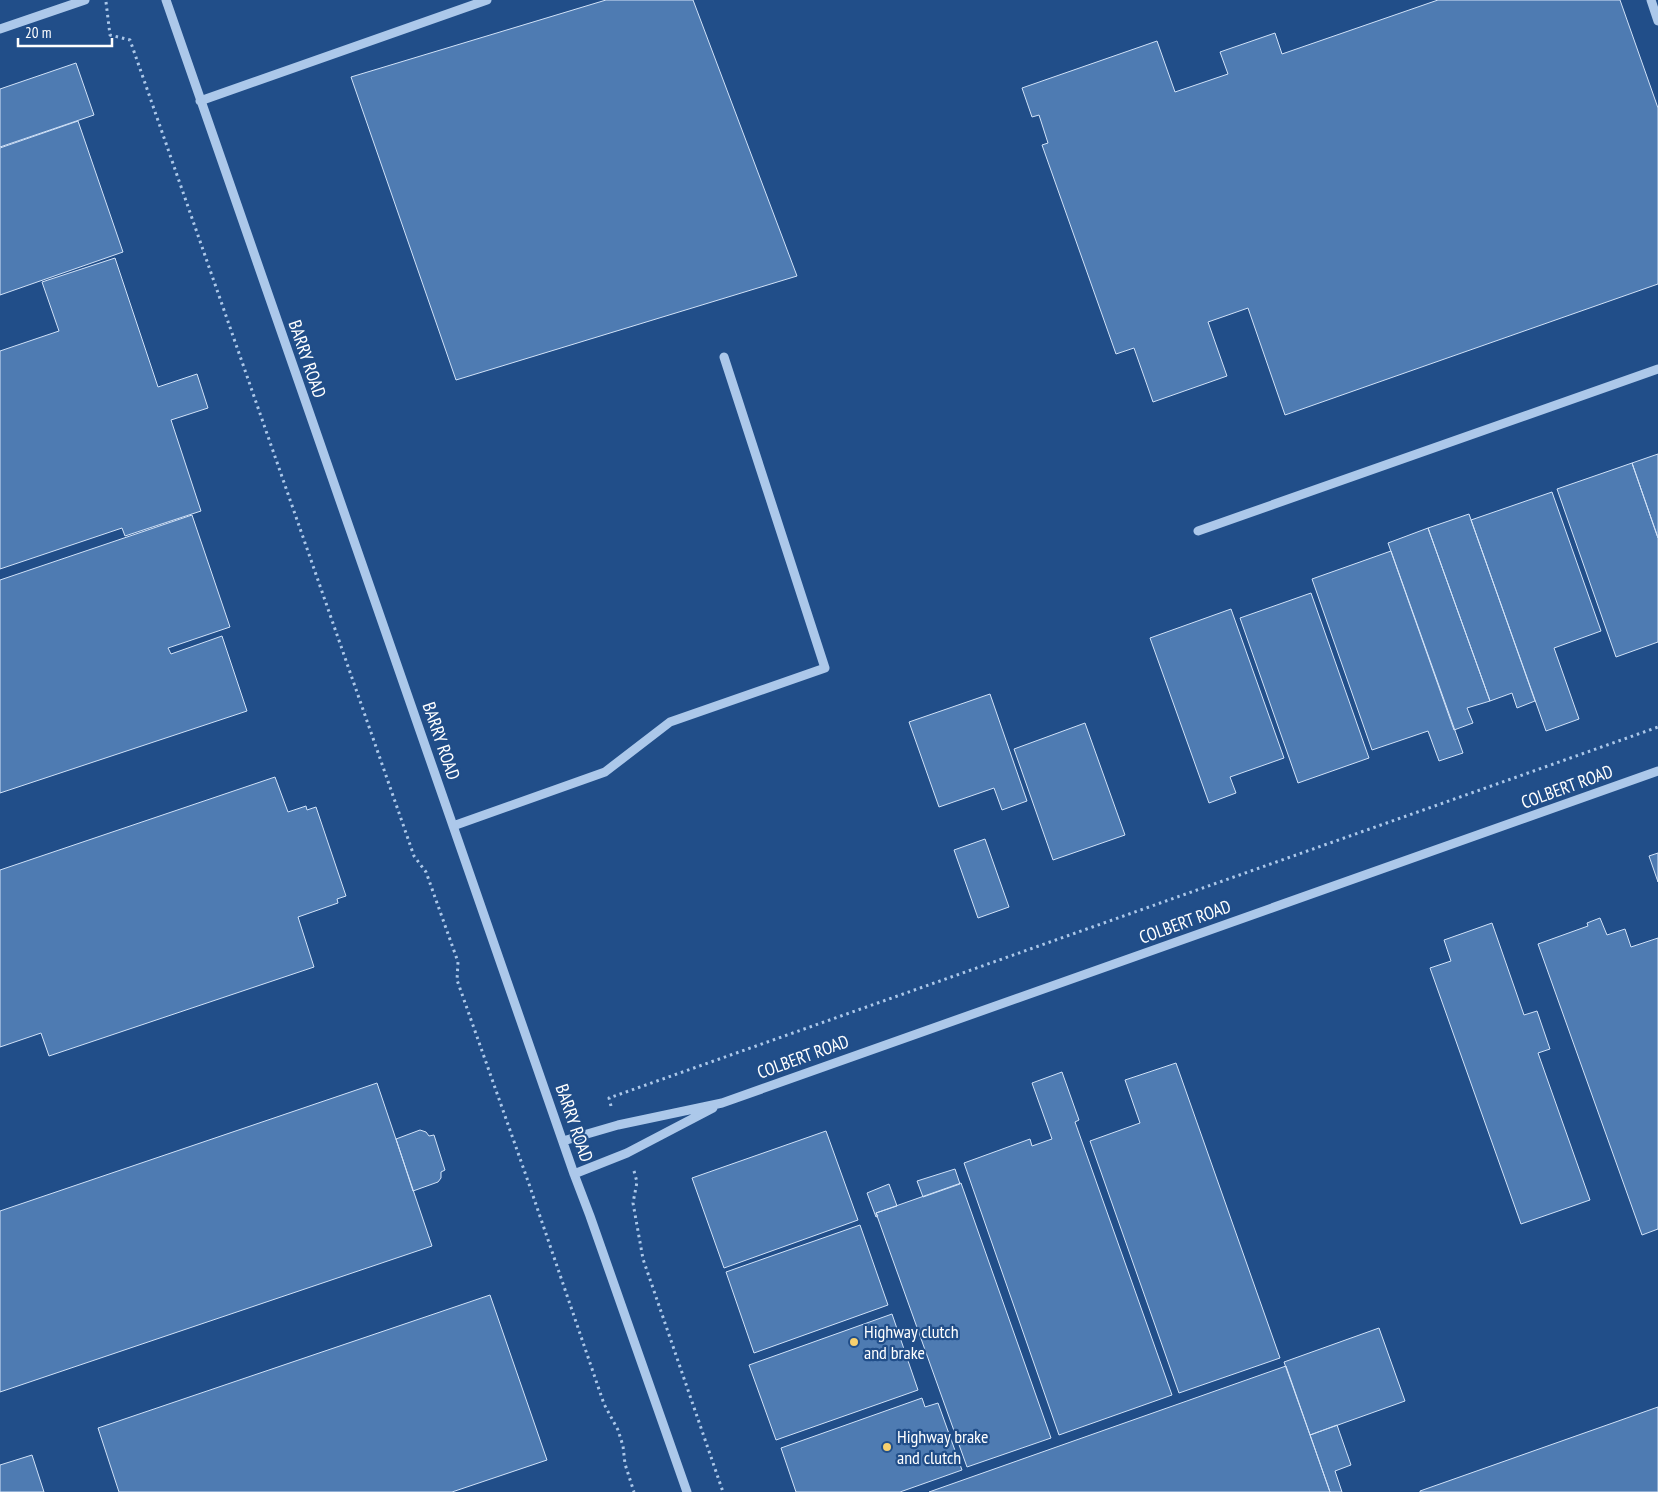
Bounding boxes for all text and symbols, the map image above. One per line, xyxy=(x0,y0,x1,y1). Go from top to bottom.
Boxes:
scale bar xyxy=(18,15,111,47)
text: 20 m xyxy=(25,23,51,42)
street label: BARRY ROAD xyxy=(283,317,331,401)
street label: BARRY ROAD xyxy=(417,699,465,783)
street label: COLBERT ROAD xyxy=(1518,759,1616,814)
street label: COLBERT ROAD xyxy=(1136,894,1234,949)
street label: COLBERT ROAD xyxy=(754,1029,852,1084)
street label: BARRY ROAD xyxy=(550,1081,598,1165)
place label: Highway clutch and brake xyxy=(864,1320,959,1364)
marker: Highway clutch and brake xyxy=(848,1336,860,1348)
place label: Highway brake and clutch xyxy=(897,1425,988,1469)
marker: Highway brake and clutch xyxy=(881,1441,893,1453)

